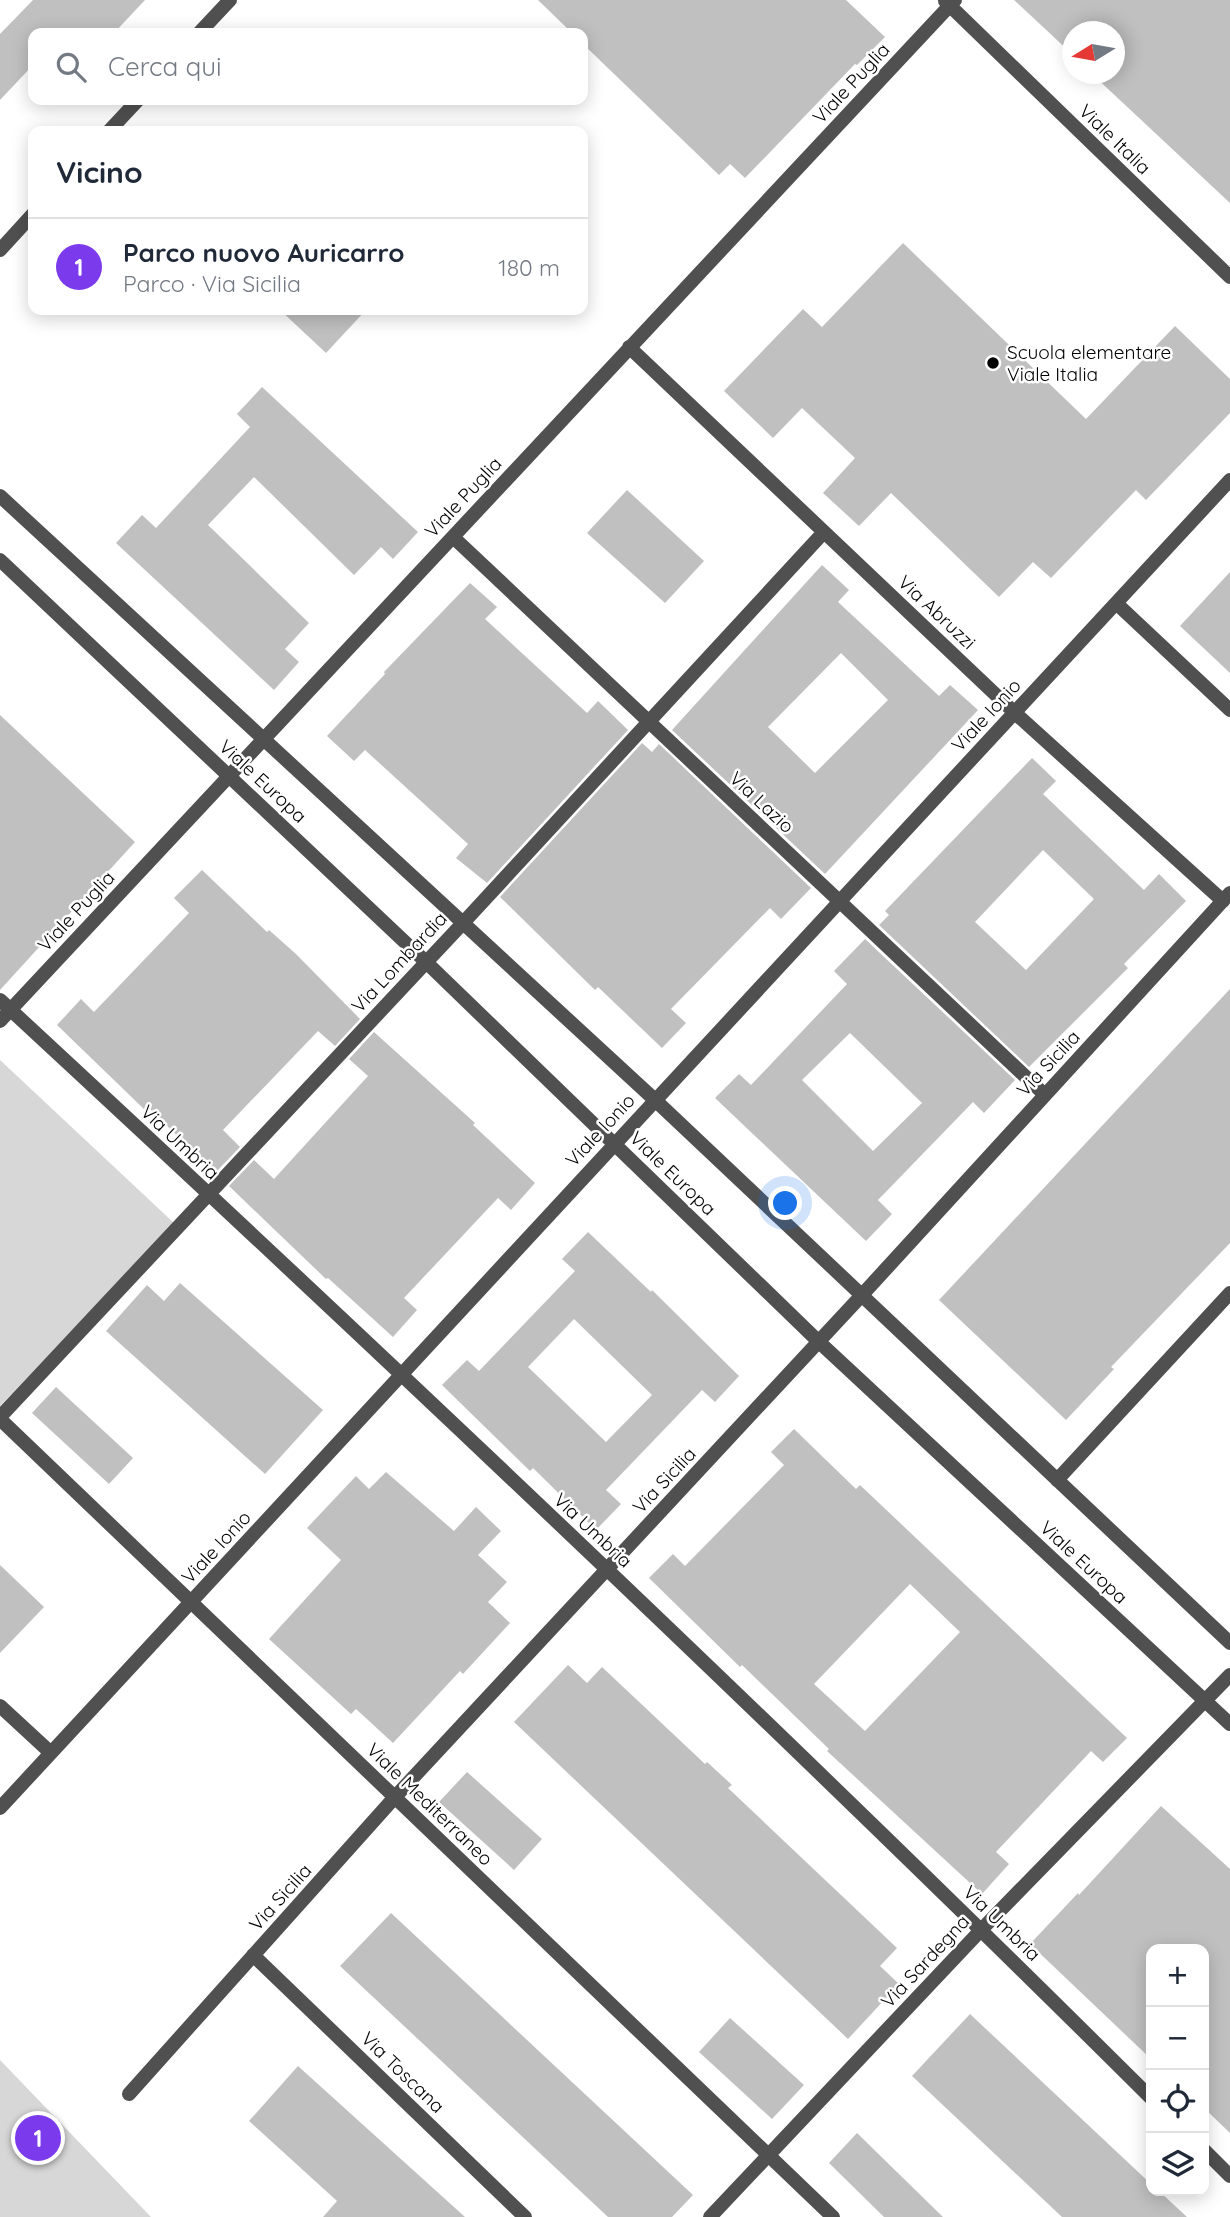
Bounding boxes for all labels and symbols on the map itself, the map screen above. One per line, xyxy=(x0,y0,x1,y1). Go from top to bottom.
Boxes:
north arrow xyxy=(1062,21,1125,84)
street label: Viale Puglia xyxy=(807,38,895,128)
street label: Viale Italia xyxy=(1074,99,1156,179)
place label: Scuola elementare Viale Italia xyxy=(1007,340,1171,386)
marker: Scuola elementare Viale Italia xyxy=(985,355,1001,371)
street label: Viale Puglia xyxy=(419,452,507,542)
street label: Via Abruzzi xyxy=(893,570,981,654)
street label: Viale Ionio xyxy=(946,674,1026,756)
street label: Viale Europa xyxy=(214,734,312,828)
street label: Via Lazio xyxy=(725,766,799,838)
street label: Viale Puglia xyxy=(32,866,120,956)
street label: Via Lombardia xyxy=(346,907,452,1017)
street label: Via Sicilia xyxy=(1011,1025,1085,1101)
street label: Viale Ionio xyxy=(560,1089,640,1171)
street label: Via Umbria xyxy=(136,1100,224,1184)
street label: Viale Europa xyxy=(625,1126,721,1220)
your location xyxy=(768,1186,802,1220)
street label: Via Sicilia xyxy=(627,1442,701,1518)
street label: Via Umbria xyxy=(549,1488,637,1572)
street label: Viale Ionio xyxy=(176,1506,256,1588)
street label: Viale Europa xyxy=(1035,1515,1133,1609)
street label: Viale Mediterraneo xyxy=(362,1738,498,1870)
street label: Via Sicilia xyxy=(244,1858,316,1936)
street label: Via Umbria xyxy=(958,1880,1046,1966)
street label: Via Sardegna xyxy=(876,1909,974,2013)
street label: Via Toscana xyxy=(356,2026,450,2118)
pin: 1 xyxy=(15,2112,61,2164)

